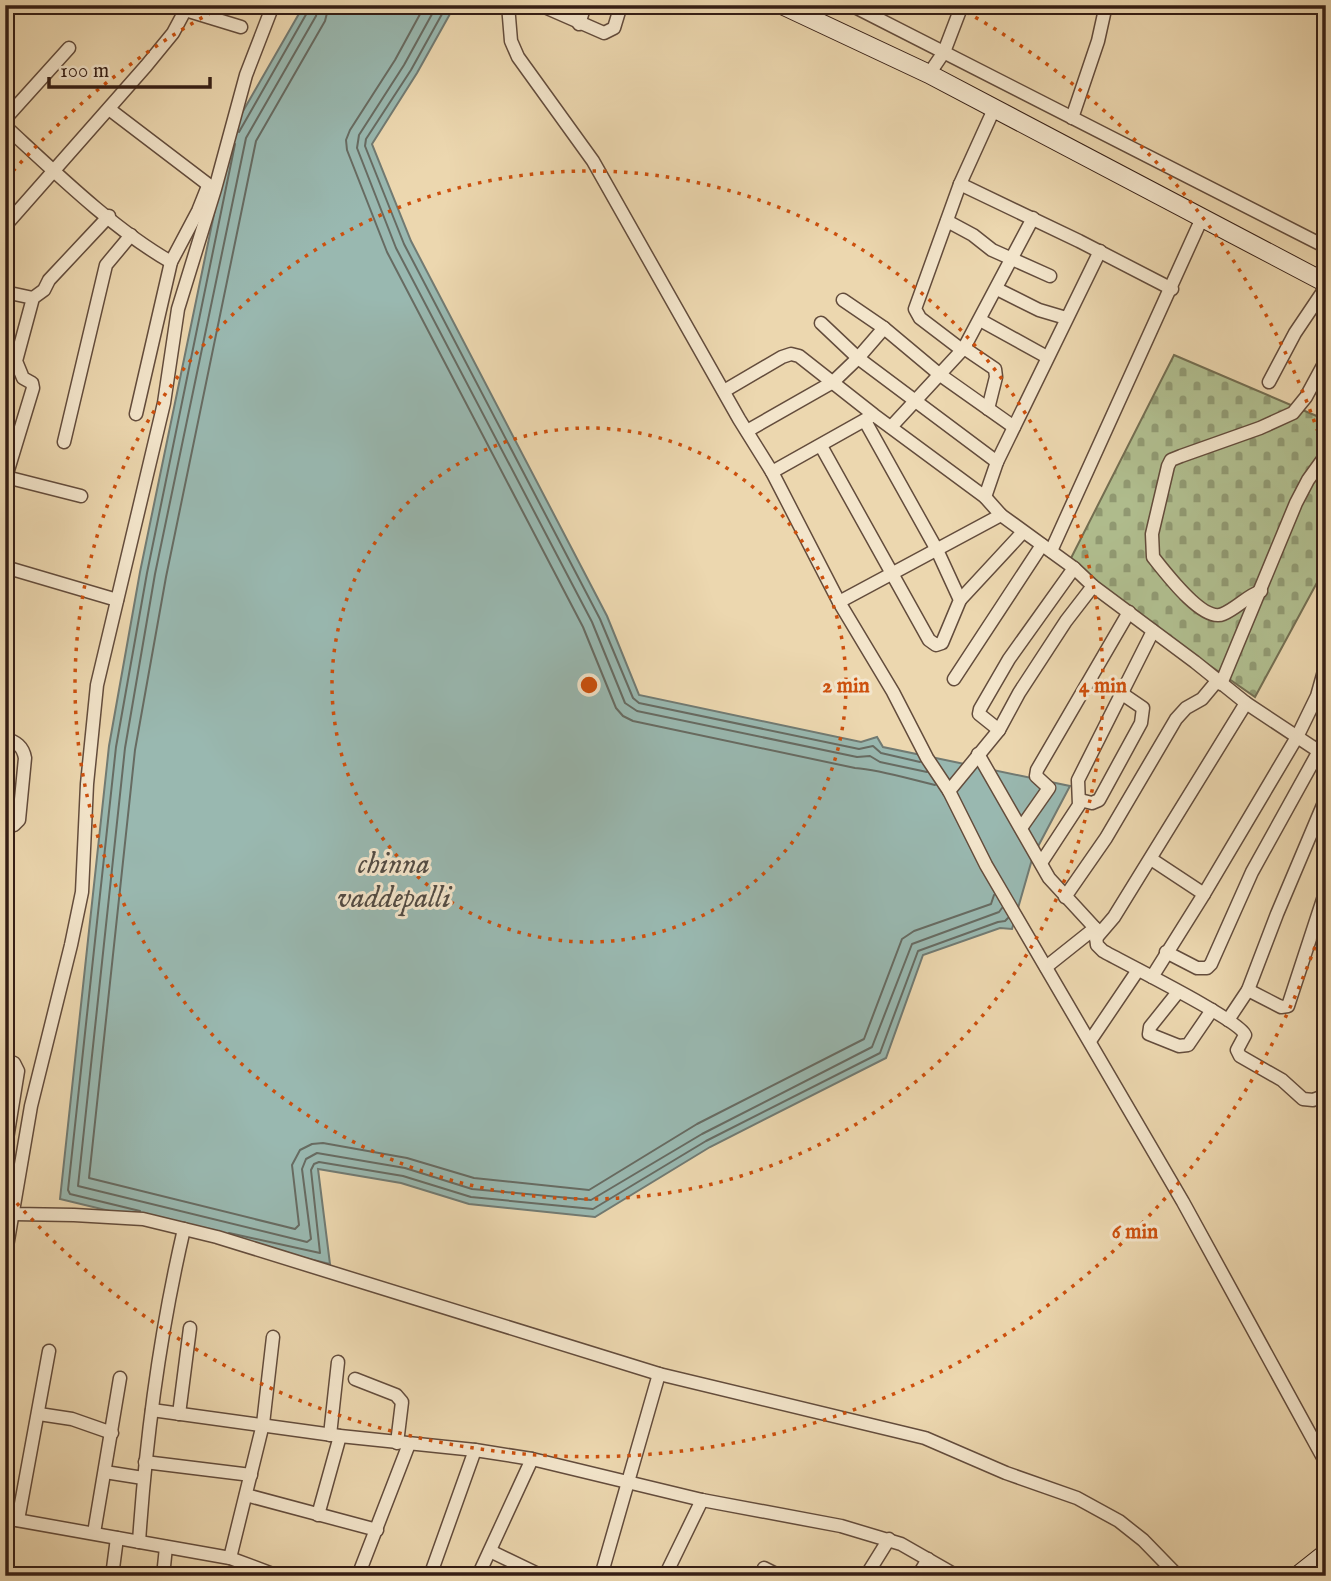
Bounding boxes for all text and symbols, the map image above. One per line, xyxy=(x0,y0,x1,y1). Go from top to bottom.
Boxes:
scale bar xyxy=(49,46,210,90)
text: 100 m xyxy=(60,58,109,85)
centre of rings xyxy=(577,673,601,697)
text: 2 min xyxy=(822,673,870,700)
text: 4 min xyxy=(1079,673,1127,700)
water label: chinna vaddepalli xyxy=(337,846,453,918)
text: 6 min xyxy=(1112,1219,1158,1246)

